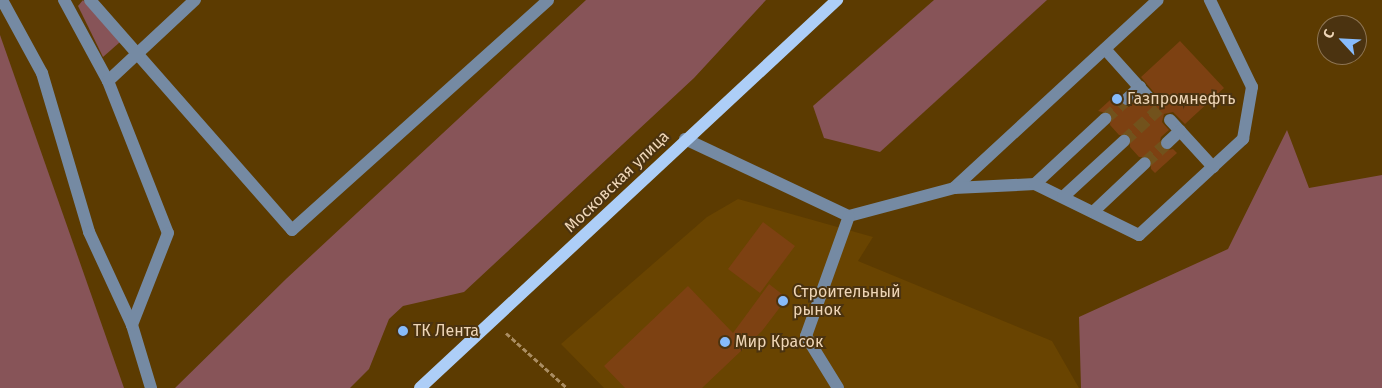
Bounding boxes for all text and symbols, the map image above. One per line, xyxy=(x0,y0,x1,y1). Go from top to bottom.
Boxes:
north arrow xyxy=(1317,15,1367,65)
text: С xyxy=(1319,27,1338,41)
place label: Газпромнефть xyxy=(1127,89,1236,109)
marker: Газпромнефть xyxy=(1111,93,1123,105)
street label: Московская улица xyxy=(561,127,673,237)
place label: Строительный рынок xyxy=(793,282,901,320)
marker: Строительный рынок xyxy=(777,295,789,307)
place label: ТК Лента xyxy=(413,321,479,341)
marker: ТК Лента xyxy=(397,325,409,337)
place label: Мир Красок xyxy=(735,332,823,352)
marker: Мир Красок xyxy=(719,336,731,348)

